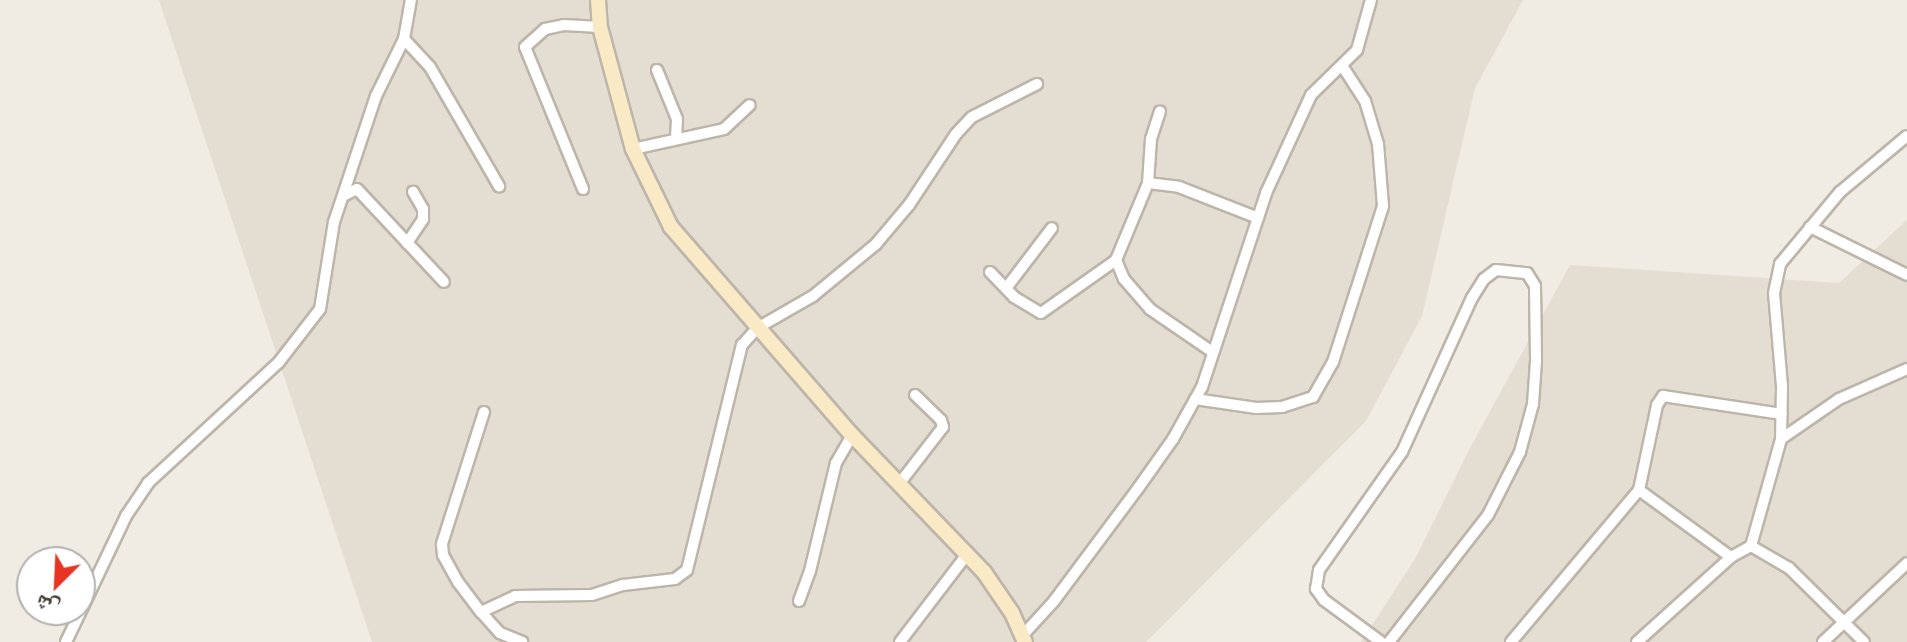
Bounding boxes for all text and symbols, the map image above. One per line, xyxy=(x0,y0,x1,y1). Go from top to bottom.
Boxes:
north arrow xyxy=(16,546,96,626)
text: ش xyxy=(30,589,63,625)

